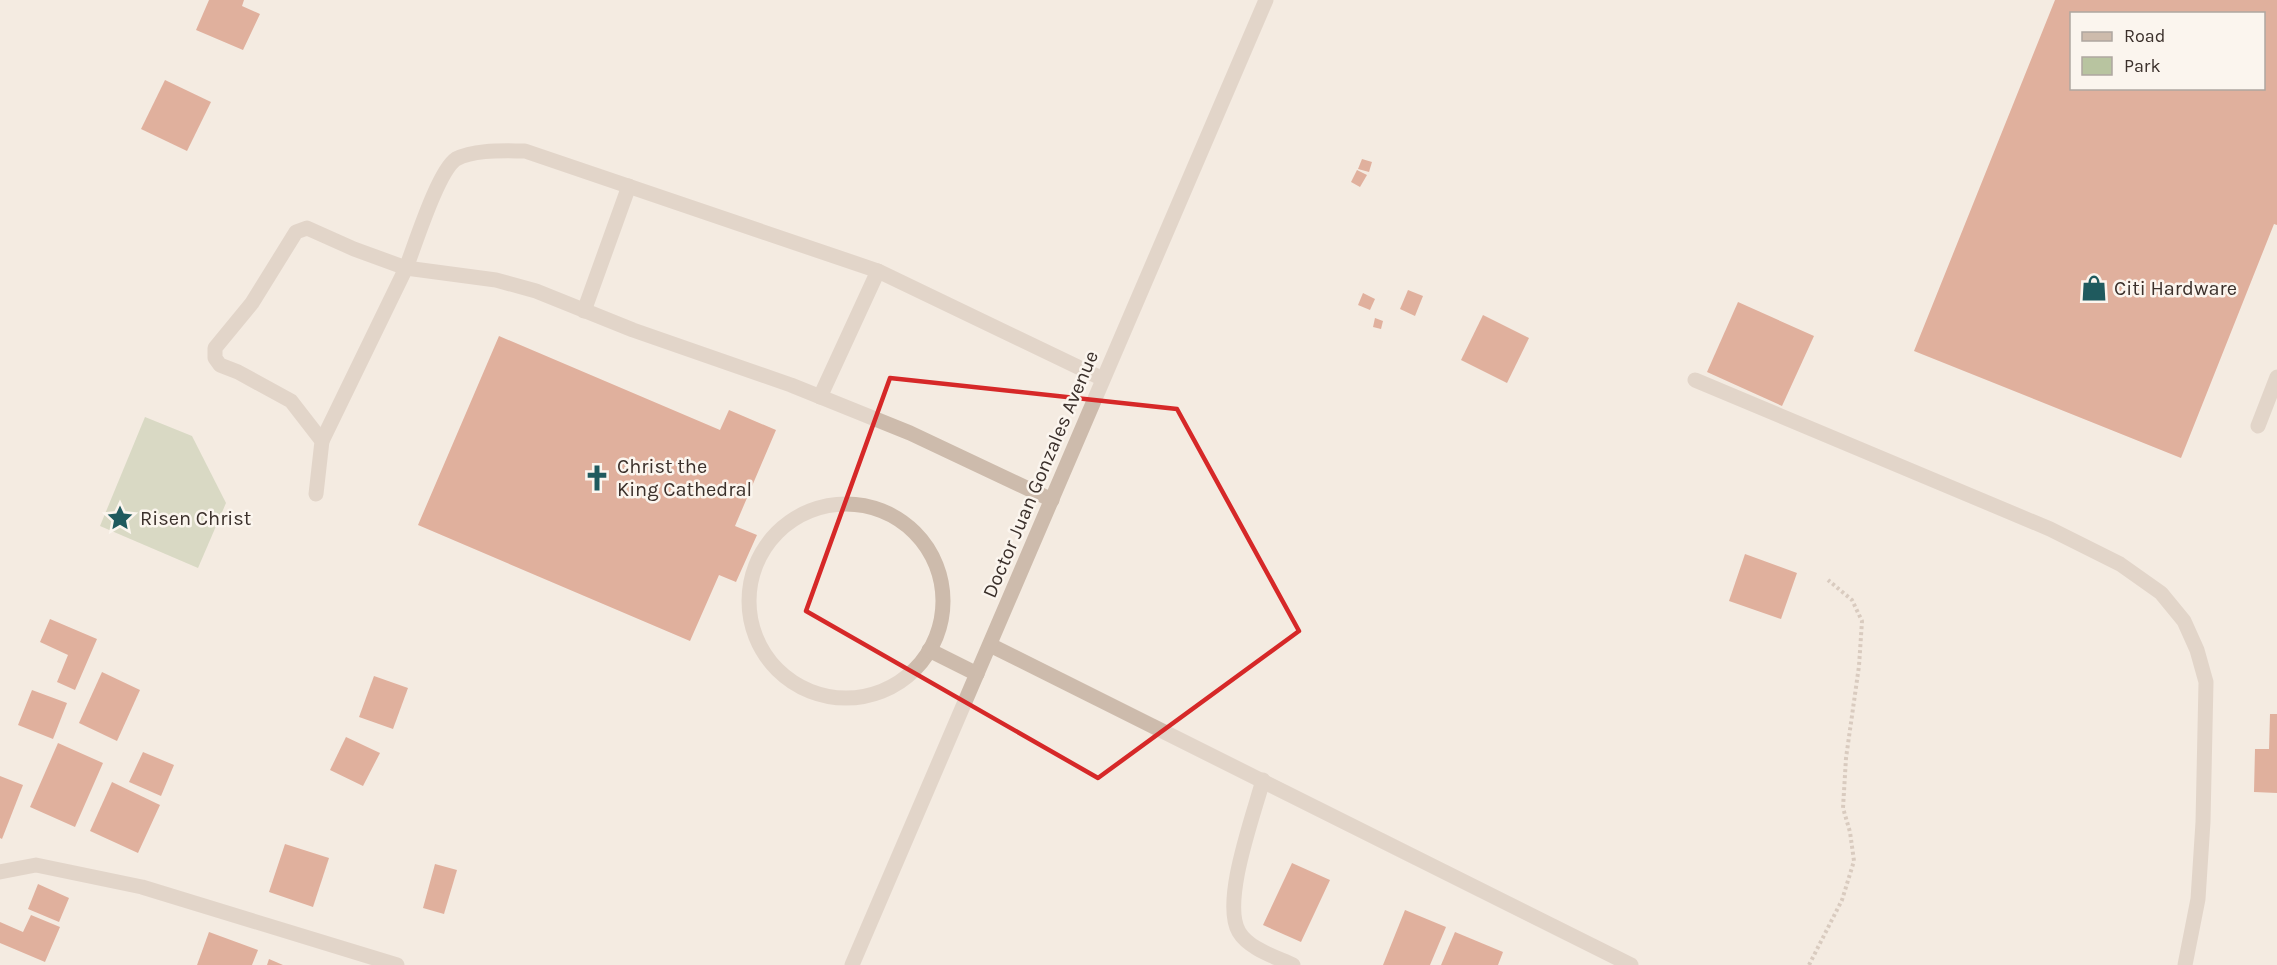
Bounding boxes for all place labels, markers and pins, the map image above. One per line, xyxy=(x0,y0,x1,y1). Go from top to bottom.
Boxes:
shop icon: Citi Hardware xyxy=(2079,273,2109,303)
place label: Citi Hardware xyxy=(2114,277,2237,300)
place label: Christ the King Cathedral xyxy=(617,455,752,501)
church icon: Christ the King Cathedral xyxy=(582,463,612,493)
place icon: Risen Christ xyxy=(105,503,135,533)
place label: Risen Christ xyxy=(140,507,252,530)

